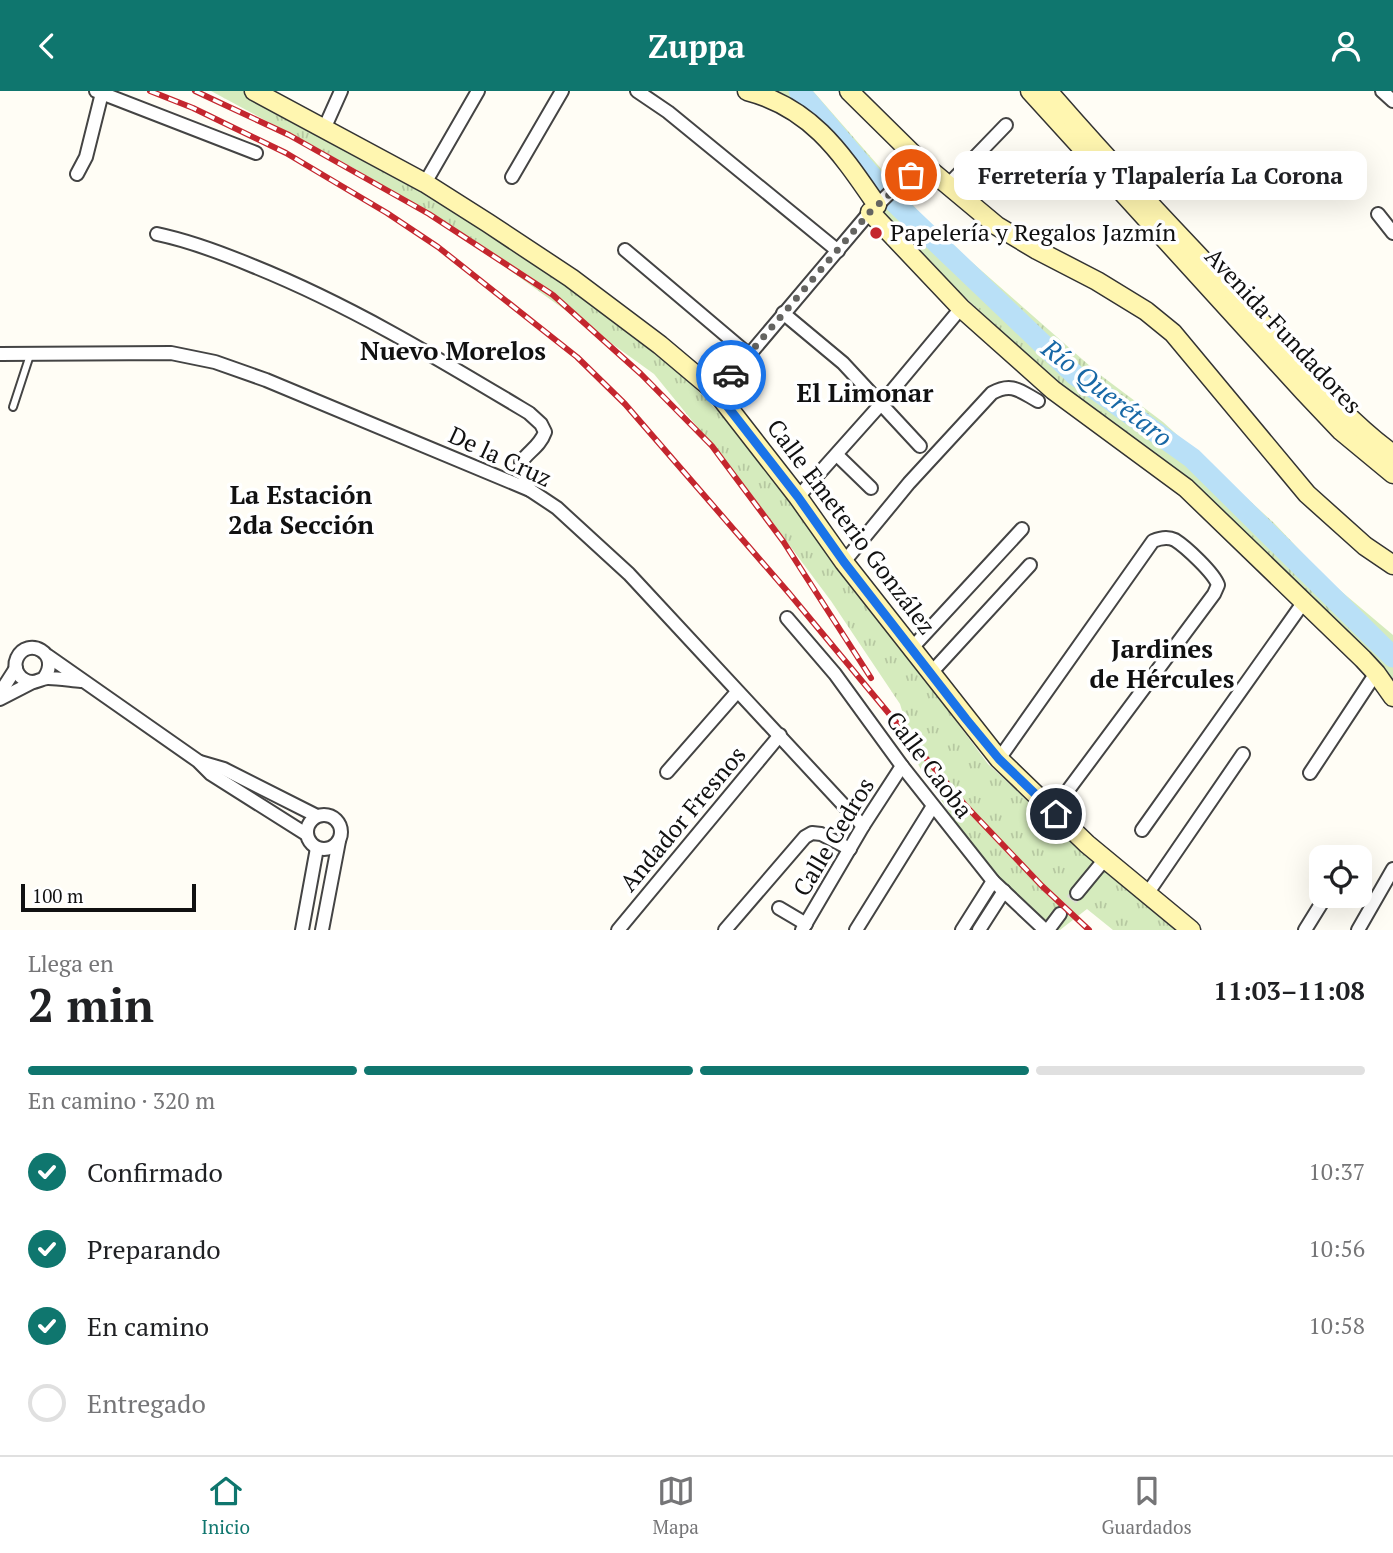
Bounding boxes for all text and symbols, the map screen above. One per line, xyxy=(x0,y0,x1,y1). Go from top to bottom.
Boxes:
text: Zuppa xyxy=(648,25,745,67)
icon: back xyxy=(28,27,66,65)
icon: person xyxy=(1327,27,1365,65)
pin xyxy=(881,145,941,205)
callout: Ferretería y Tlapalería La Corona xyxy=(953,151,1366,199)
icon: bag xyxy=(892,156,930,194)
text: Ferretería y Tlapalería La Corona xyxy=(978,160,1343,191)
place label: Papelería y Regalos Jazmín xyxy=(890,216,1176,248)
marker: Papelería y Regalos Jazmín xyxy=(868,225,884,241)
street label: Avenida Fundadores xyxy=(1198,240,1369,420)
water label: Río Querétaro xyxy=(1035,330,1180,454)
district label: Nuevo Morelos xyxy=(360,333,546,367)
courier xyxy=(696,340,766,410)
icon: car xyxy=(712,356,750,394)
district label: El Limonar xyxy=(796,375,934,409)
street label: Calle Emeterio González xyxy=(760,412,943,641)
street label: De la Cruz xyxy=(444,418,557,494)
district label: La Estación 2da Sección xyxy=(228,477,374,541)
district label: Jardines de Hércules xyxy=(1090,631,1234,695)
street label: Calle Caoba xyxy=(879,704,980,824)
street label: Andador Fresnos xyxy=(612,739,752,898)
street label: Calle Cedros xyxy=(785,771,881,902)
pin xyxy=(1026,784,1086,844)
icon: home xyxy=(1037,795,1075,833)
map controls xyxy=(1309,845,1372,908)
button: locate xyxy=(1309,845,1372,908)
scale bar xyxy=(21,881,196,913)
text: 100 m xyxy=(32,883,83,908)
text: Llega en xyxy=(28,948,114,979)
text: 11:03–11:08 xyxy=(1213,973,1365,1007)
text: 2 min xyxy=(28,974,154,1035)
text: En camino · 320 m xyxy=(28,1085,215,1116)
icon: check xyxy=(28,1153,66,1191)
text: Confirmado xyxy=(87,1155,223,1189)
text: 10:37 xyxy=(1308,1156,1365,1187)
icon: check xyxy=(28,1230,66,1268)
text: Preparando xyxy=(87,1232,221,1266)
text: 10:56 xyxy=(1308,1233,1365,1264)
icon: check xyxy=(28,1307,66,1345)
text: En camino xyxy=(87,1309,209,1343)
text: 10:58 xyxy=(1308,1310,1365,1341)
text: Entregado xyxy=(87,1386,206,1420)
tab: Inicio xyxy=(201,1472,250,1539)
tab: Mapa xyxy=(653,1472,699,1539)
tab: Guardados xyxy=(1101,1472,1192,1539)

